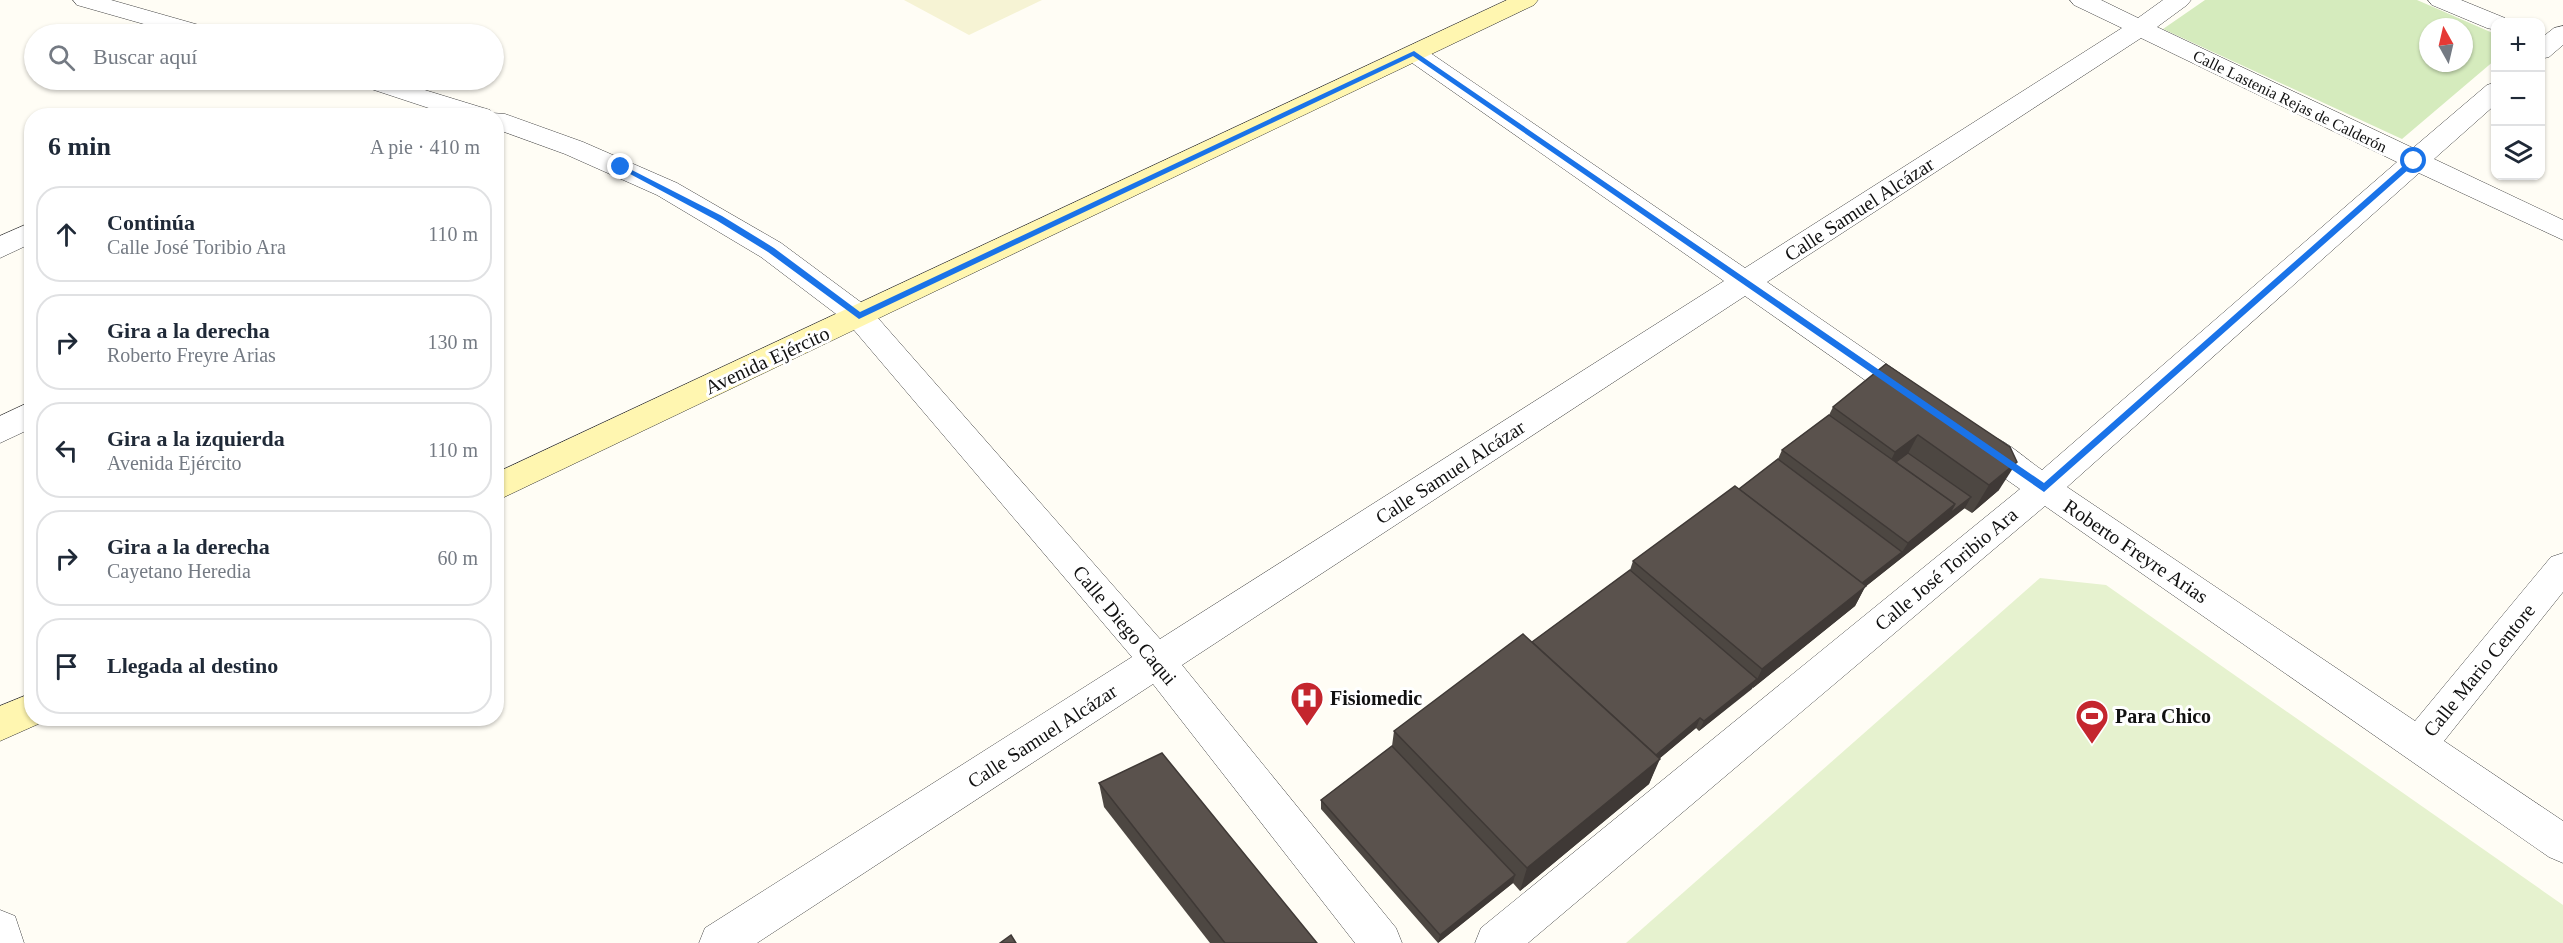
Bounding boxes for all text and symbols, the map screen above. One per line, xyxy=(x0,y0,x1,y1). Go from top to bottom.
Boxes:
north arrow xyxy=(2419,18,2473,72)
map controls xyxy=(2491,18,2545,180)
button: + xyxy=(2491,18,2545,72)
search box xyxy=(24,24,504,90)
icon: search xyxy=(45,41,78,74)
text: Buscar aquí xyxy=(93,44,197,69)
street label: Calle Lastenia Rejas de Calderón xyxy=(2190,47,2390,156)
button: − xyxy=(2491,72,2545,126)
button: layers xyxy=(2491,126,2545,180)
text: 6 min xyxy=(48,132,111,161)
text: A pie · 410 m xyxy=(370,136,480,158)
route start xyxy=(2400,147,2426,173)
street label: Calle Samuel Alcázar xyxy=(1780,152,1938,265)
route end xyxy=(607,153,633,179)
text: Continúa xyxy=(107,210,195,235)
icon: ahead xyxy=(50,218,83,251)
text: 110 m xyxy=(428,223,478,245)
text: Calle José Toribio Ara xyxy=(107,236,286,258)
text: Gira a la derecha xyxy=(107,318,270,343)
street label: Avenida Ejército xyxy=(701,322,833,399)
icon: right xyxy=(50,326,83,359)
text: 130 m xyxy=(427,331,478,353)
text: Roberto Freyre Arias xyxy=(107,344,276,366)
street label: Calle Samuel Alcázar xyxy=(1371,415,1529,528)
text: Gira a la izquierda xyxy=(107,426,285,451)
icon: left xyxy=(50,434,83,467)
text: 110 m xyxy=(428,439,478,461)
text: Avenida Ejército xyxy=(107,452,242,474)
street label: Roberto Freyre Arias xyxy=(2059,495,2212,608)
street label: Calle José Toribio Ara xyxy=(1870,503,2022,635)
text: Gira a la derecha xyxy=(107,534,270,559)
icon: right xyxy=(50,542,83,575)
text: 60 m xyxy=(437,547,478,569)
text: Cayetano Heredia xyxy=(107,560,251,582)
street label: Calle Diego Caqui xyxy=(1068,561,1182,690)
street label: Calle Mario Centore xyxy=(2419,599,2539,741)
icon: arrive xyxy=(50,650,83,683)
text: Llegada al destino xyxy=(107,653,278,678)
street label: Calle Samuel Alcázar xyxy=(963,679,1121,792)
hospital icon: Fisiomedic xyxy=(1289,680,1325,727)
place label: Fisiomedic xyxy=(1330,687,1422,709)
sports icon: Para Chico xyxy=(2074,698,2110,745)
place label: Para Chico xyxy=(2115,705,2211,727)

